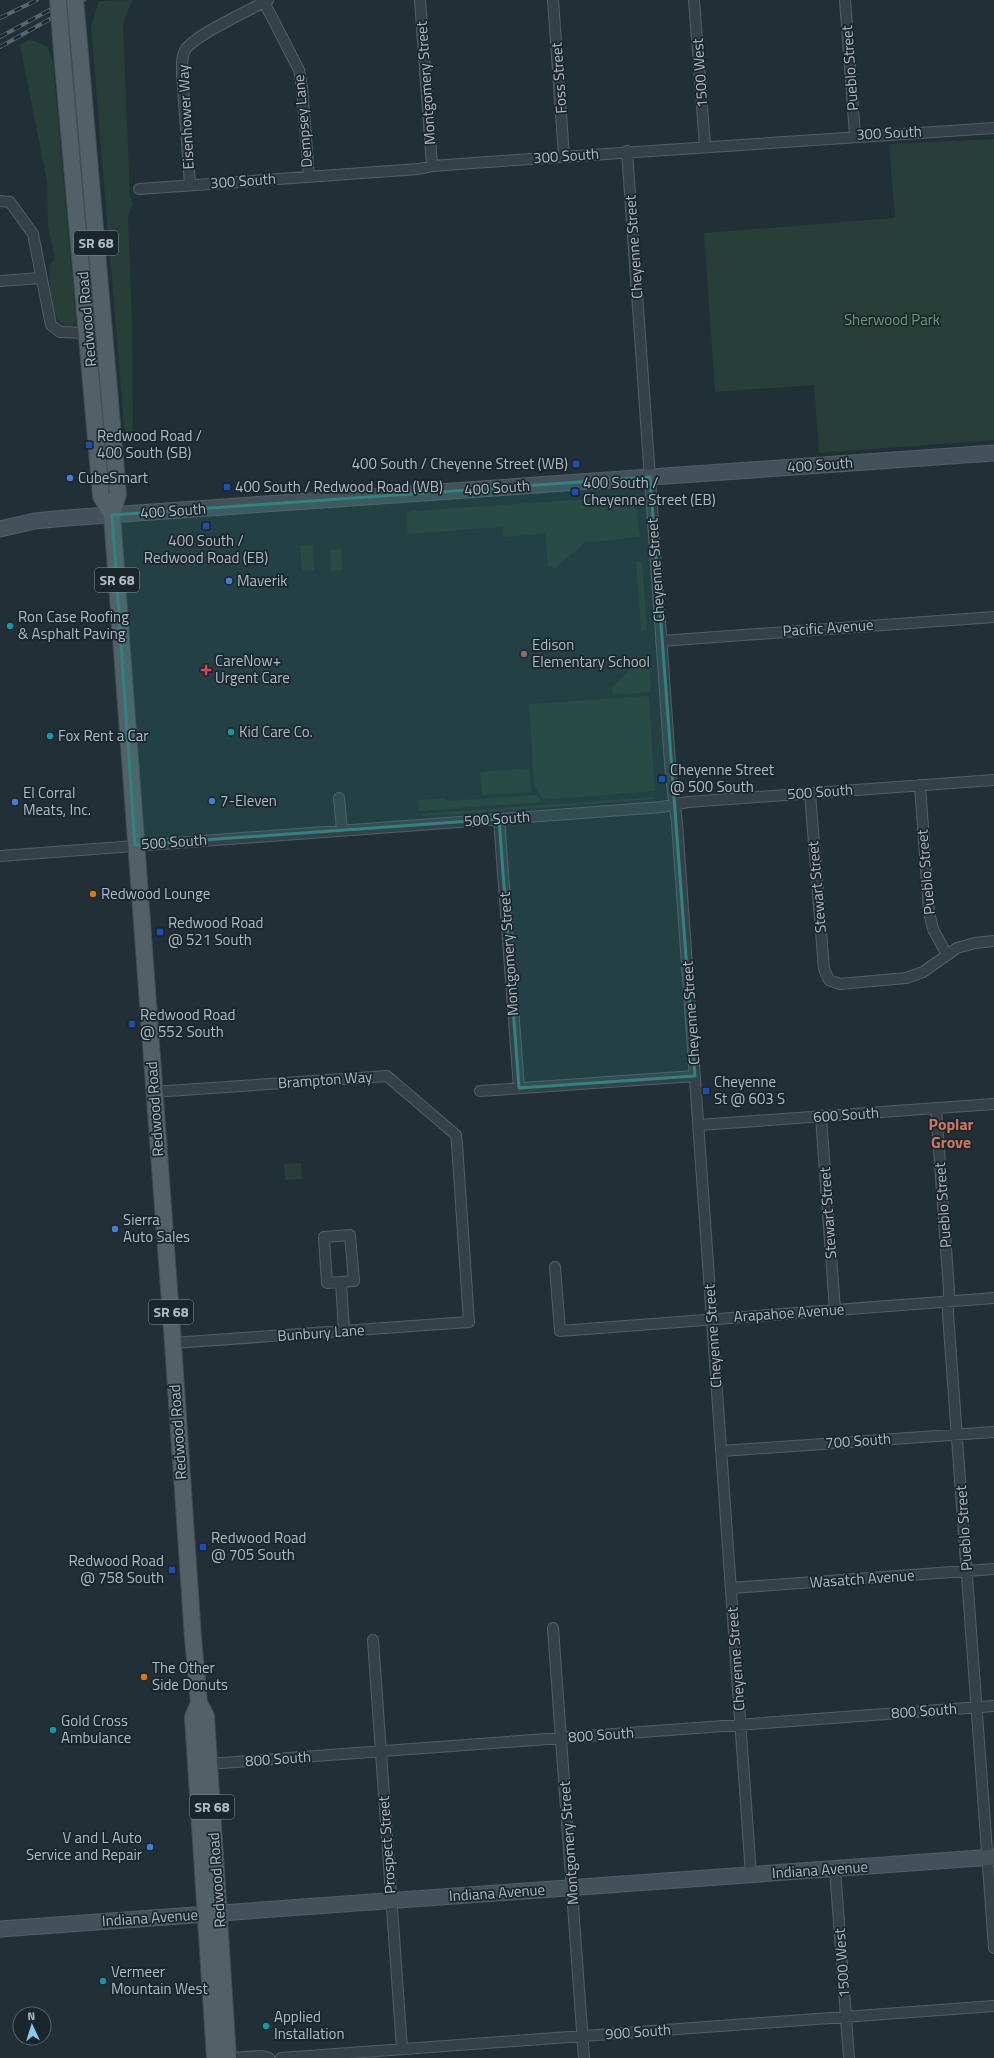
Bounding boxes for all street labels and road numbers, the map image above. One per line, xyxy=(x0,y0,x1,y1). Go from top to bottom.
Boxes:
street label: Montgomery Street xyxy=(410,20,441,146)
street label: Pueblo Street xyxy=(835,24,864,112)
street label: 1500 West xyxy=(686,37,713,109)
street label: Foss Street xyxy=(544,41,572,114)
street label: Eisenhower Way xyxy=(171,64,200,170)
street label: Dempsey Lane xyxy=(287,74,318,168)
street label: 300 South xyxy=(855,119,922,146)
street label: 300 South xyxy=(532,142,600,169)
street label: 300 South xyxy=(209,167,277,194)
street label: Cheyenne Street xyxy=(618,194,649,300)
road number: SR 68 xyxy=(74,231,118,255)
street label: Redwood Road xyxy=(71,270,102,368)
street label: 400 South xyxy=(786,451,854,478)
street label: 400 South xyxy=(463,474,531,501)
street label: 400 South xyxy=(139,497,207,524)
street label: Cheyenne Street xyxy=(640,517,671,623)
road number: SR 68 xyxy=(95,568,139,592)
street label: Pacific Avenue xyxy=(782,613,874,642)
street label: 500 South xyxy=(786,778,854,805)
street label: 500 South xyxy=(463,805,531,832)
street label: 500 South xyxy=(140,828,208,855)
street label: Pueblo Street xyxy=(910,828,941,916)
street label: Stewart Street xyxy=(801,839,832,934)
street label: Montgomery Street xyxy=(493,891,524,1017)
street label: Cheyenne Street xyxy=(675,960,706,1066)
street label: Redwood Road xyxy=(140,1061,169,1157)
street label: Brampton Way xyxy=(277,1065,373,1094)
street label: 600 South xyxy=(812,1101,880,1128)
street label: Pueblo Street xyxy=(928,1161,957,1249)
street label: Stewart Street xyxy=(813,1166,842,1260)
street label: Cheyenne Street xyxy=(697,1283,728,1389)
street label: Arapahoe Avenue xyxy=(733,1297,845,1328)
road number: SR 68 xyxy=(149,1300,193,1324)
street label: Bunbury Lane xyxy=(277,1318,365,1347)
street label: Redwood Road xyxy=(163,1384,192,1480)
street label: 700 South xyxy=(824,1427,892,1454)
street label: Pueblo Street xyxy=(949,1484,978,1572)
street label: Wasatch Avenue xyxy=(809,1563,915,1594)
street label: Cheyenne Street xyxy=(720,1606,751,1712)
street label: 800 South xyxy=(890,1697,958,1724)
street label: 800 South xyxy=(567,1721,635,1748)
street label: 800 South xyxy=(244,1745,312,1772)
street label: Montgomery Street xyxy=(553,1780,584,1906)
road number: SR 68 xyxy=(190,1795,234,1819)
street label: Prospect Street xyxy=(372,1795,401,1895)
street label: Redwood Road xyxy=(202,1832,231,1928)
street label: Indiana Avenue xyxy=(771,1855,869,1884)
street label: Indiana Avenue xyxy=(448,1878,546,1907)
street label: Indiana Avenue xyxy=(101,1903,199,1932)
street label: 1500 West xyxy=(828,1927,855,1999)
street label: 900 South xyxy=(604,2018,672,2045)

